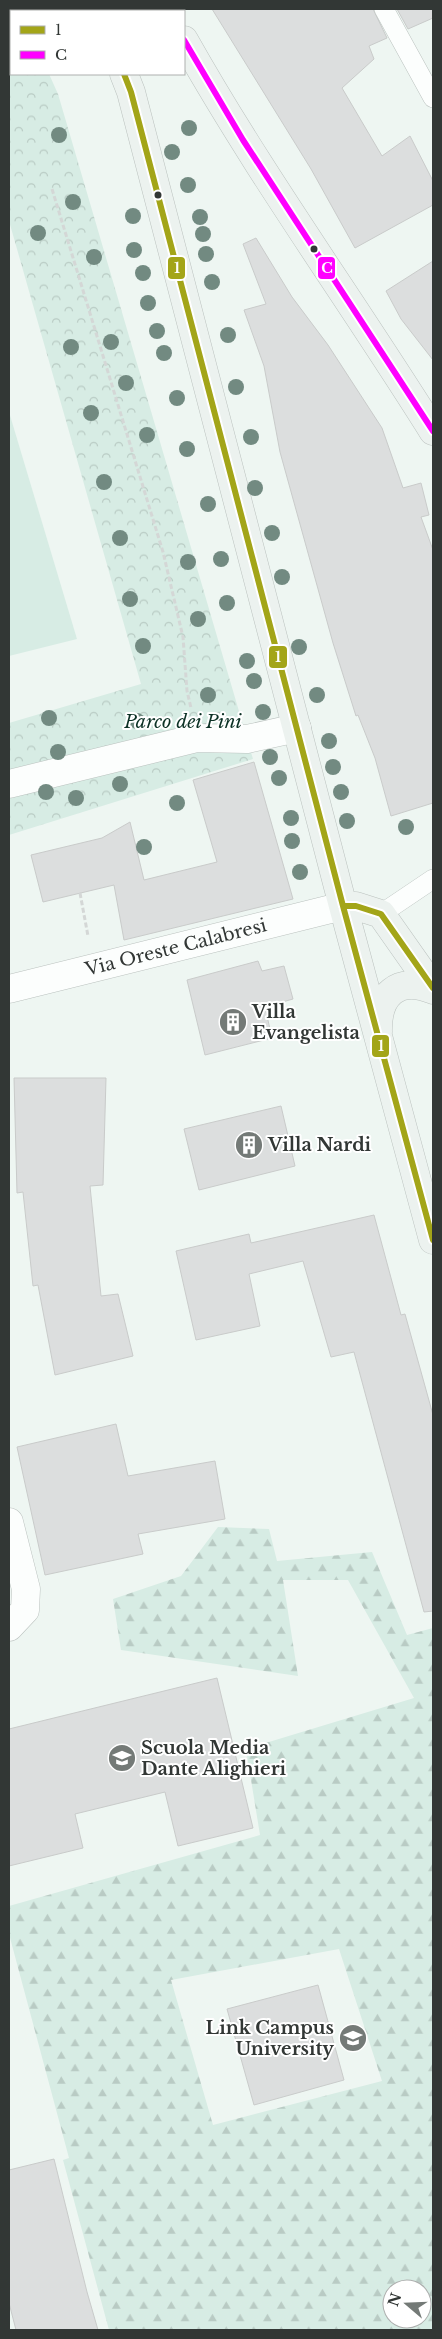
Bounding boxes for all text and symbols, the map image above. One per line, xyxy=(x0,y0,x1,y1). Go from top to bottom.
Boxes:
legend xyxy=(10,10,185,75)
text: 1 xyxy=(55,20,62,39)
text: C xyxy=(55,45,67,64)
unlabelled marker xyxy=(153,190,163,200)
unlabelled marker xyxy=(309,244,319,254)
line badge: 1 xyxy=(167,256,186,280)
line badge: C xyxy=(317,256,336,280)
text: 1 xyxy=(174,259,180,277)
text: C xyxy=(321,259,333,277)
line badge: 1 xyxy=(268,645,288,669)
text: 1 xyxy=(275,648,281,666)
park label: Parco dei Pini xyxy=(123,711,243,733)
street label: Via Oreste Calabresi xyxy=(82,914,269,981)
place label: Villa Evangelista xyxy=(251,1001,360,1044)
building icon: Villa Evangelista xyxy=(218,1007,248,1037)
line badge: 1 xyxy=(371,1034,390,1058)
text: 1 xyxy=(378,1037,384,1055)
building icon: Villa Nardi xyxy=(234,1130,264,1160)
place label: Villa Nardi xyxy=(267,1134,372,1156)
place label: Scuola Media Dante Alighieri xyxy=(141,1737,287,1780)
school or university icon: Scuola Media Dante Alighieri xyxy=(107,1743,137,1773)
place label: Link Campus University xyxy=(206,2017,334,2060)
school or university icon: Link Campus University xyxy=(338,2023,368,2053)
north arrow xyxy=(382,2279,432,2329)
text: N xyxy=(384,2291,405,2309)

